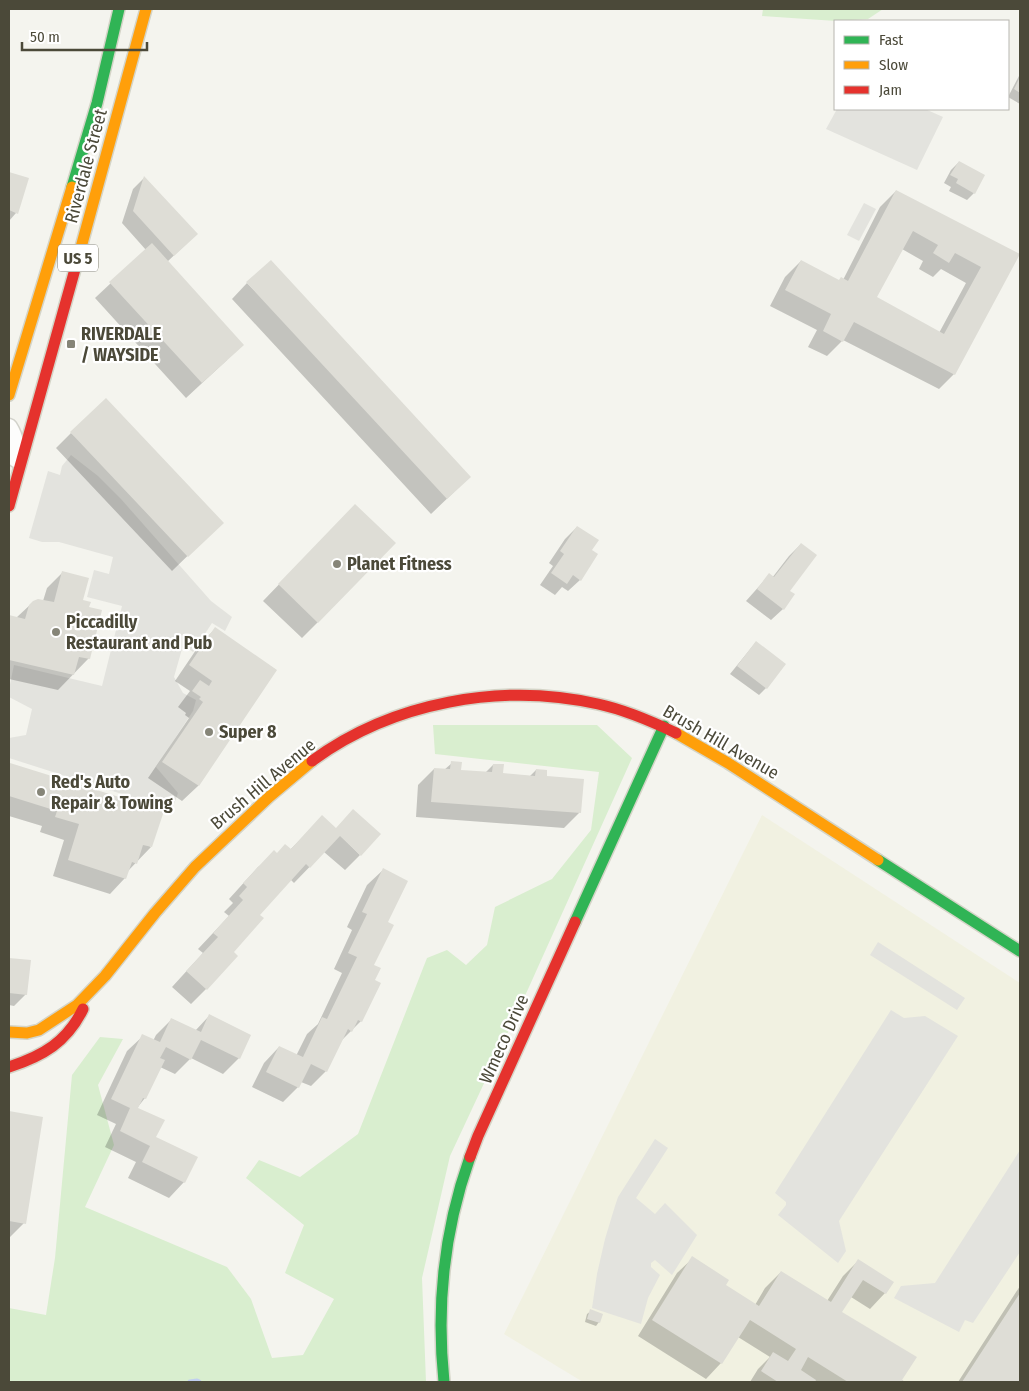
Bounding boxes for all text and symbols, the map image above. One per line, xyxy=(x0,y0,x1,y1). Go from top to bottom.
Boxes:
scale bar xyxy=(22,20,148,52)
legend xyxy=(834,20,1009,110)
text: 50 m xyxy=(30,28,60,46)
text: Fast xyxy=(879,31,903,49)
text: Slow xyxy=(879,56,908,74)
text: Jam xyxy=(879,81,902,99)
street label: Riverdale Street xyxy=(60,106,112,225)
road number: US 5 xyxy=(58,244,98,272)
place label: RIVERDALE / WAYSIDE xyxy=(81,323,162,366)
marker: RIVERDALE / WAYSIDE xyxy=(65,338,77,350)
place label: Planet Fitness xyxy=(347,553,452,575)
marker: Planet Fitness xyxy=(331,558,343,570)
place label: Piccadilly Restaurant and Pub xyxy=(66,611,213,654)
marker: Piccadilly Restaurant and Pub xyxy=(50,626,62,638)
street label: Brush Hill Avenue xyxy=(659,700,783,784)
place label: Super 8 xyxy=(219,721,277,743)
marker: Super 8 xyxy=(203,726,215,738)
street label: Brush Hill Avenue xyxy=(206,734,320,834)
place label: Red's Auto Repair & Towing xyxy=(51,771,173,814)
marker: Red's Auto Repair & Towing xyxy=(35,786,47,798)
street label: Wmeco Drive xyxy=(475,991,533,1087)

